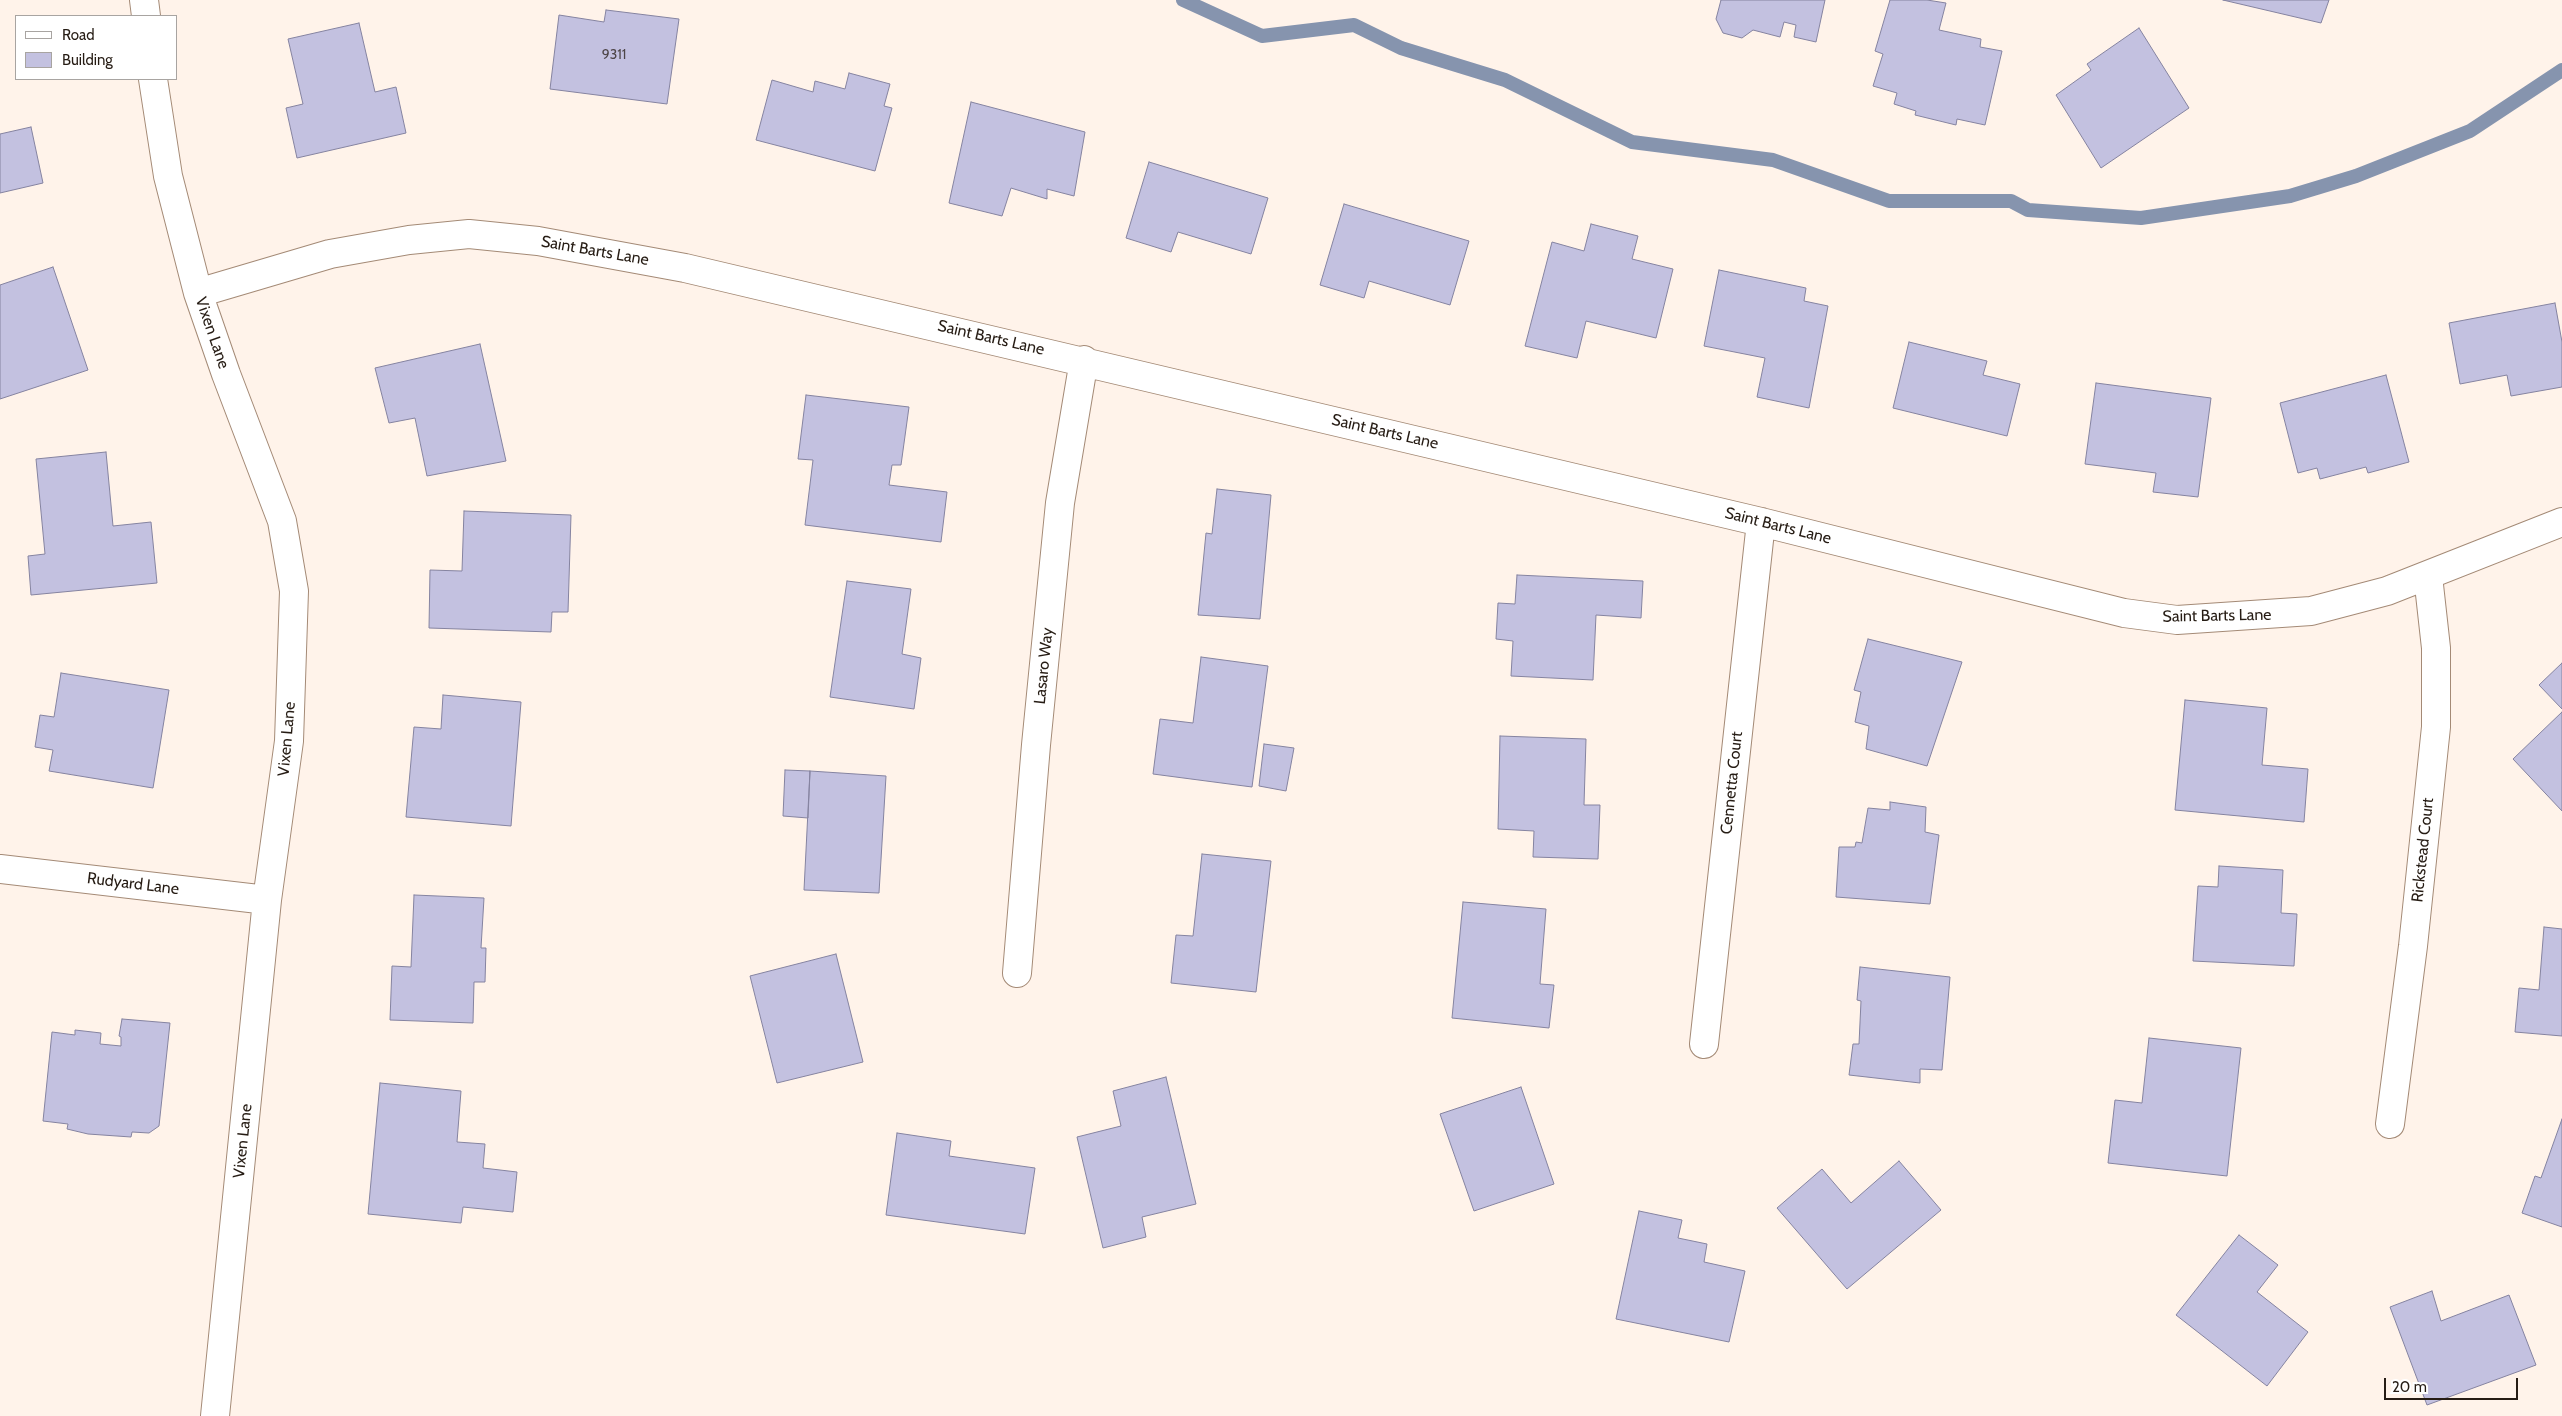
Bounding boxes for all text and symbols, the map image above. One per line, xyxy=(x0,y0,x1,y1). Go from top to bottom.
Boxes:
legend xyxy=(15,15,178,80)
text: Road xyxy=(62,26,95,44)
house number: 9311 xyxy=(602,47,626,63)
text: Building xyxy=(62,51,113,69)
street label: Saint Barts Lane xyxy=(540,232,650,270)
street label: Vixen Lane xyxy=(191,295,233,371)
street label: Saint Barts Lane xyxy=(936,316,1046,360)
street label: Saint Barts Lane xyxy=(1330,410,1440,454)
street label: Saint Barts Lane xyxy=(1723,504,1833,548)
street label: Saint Barts Lane xyxy=(2162,605,2272,627)
street label: Lasaro Way xyxy=(1030,627,1058,705)
street label: Vixen Lane xyxy=(274,701,300,777)
street label: Cennetta Court xyxy=(1717,731,1747,835)
street label: Rickstead Court xyxy=(2408,797,2438,903)
street label: Rudyard Lane xyxy=(86,869,180,899)
street label: Vixen Lane xyxy=(230,1103,256,1179)
scale bar xyxy=(2387,1368,2521,1400)
text: 20 m xyxy=(2392,1378,2427,1396)

